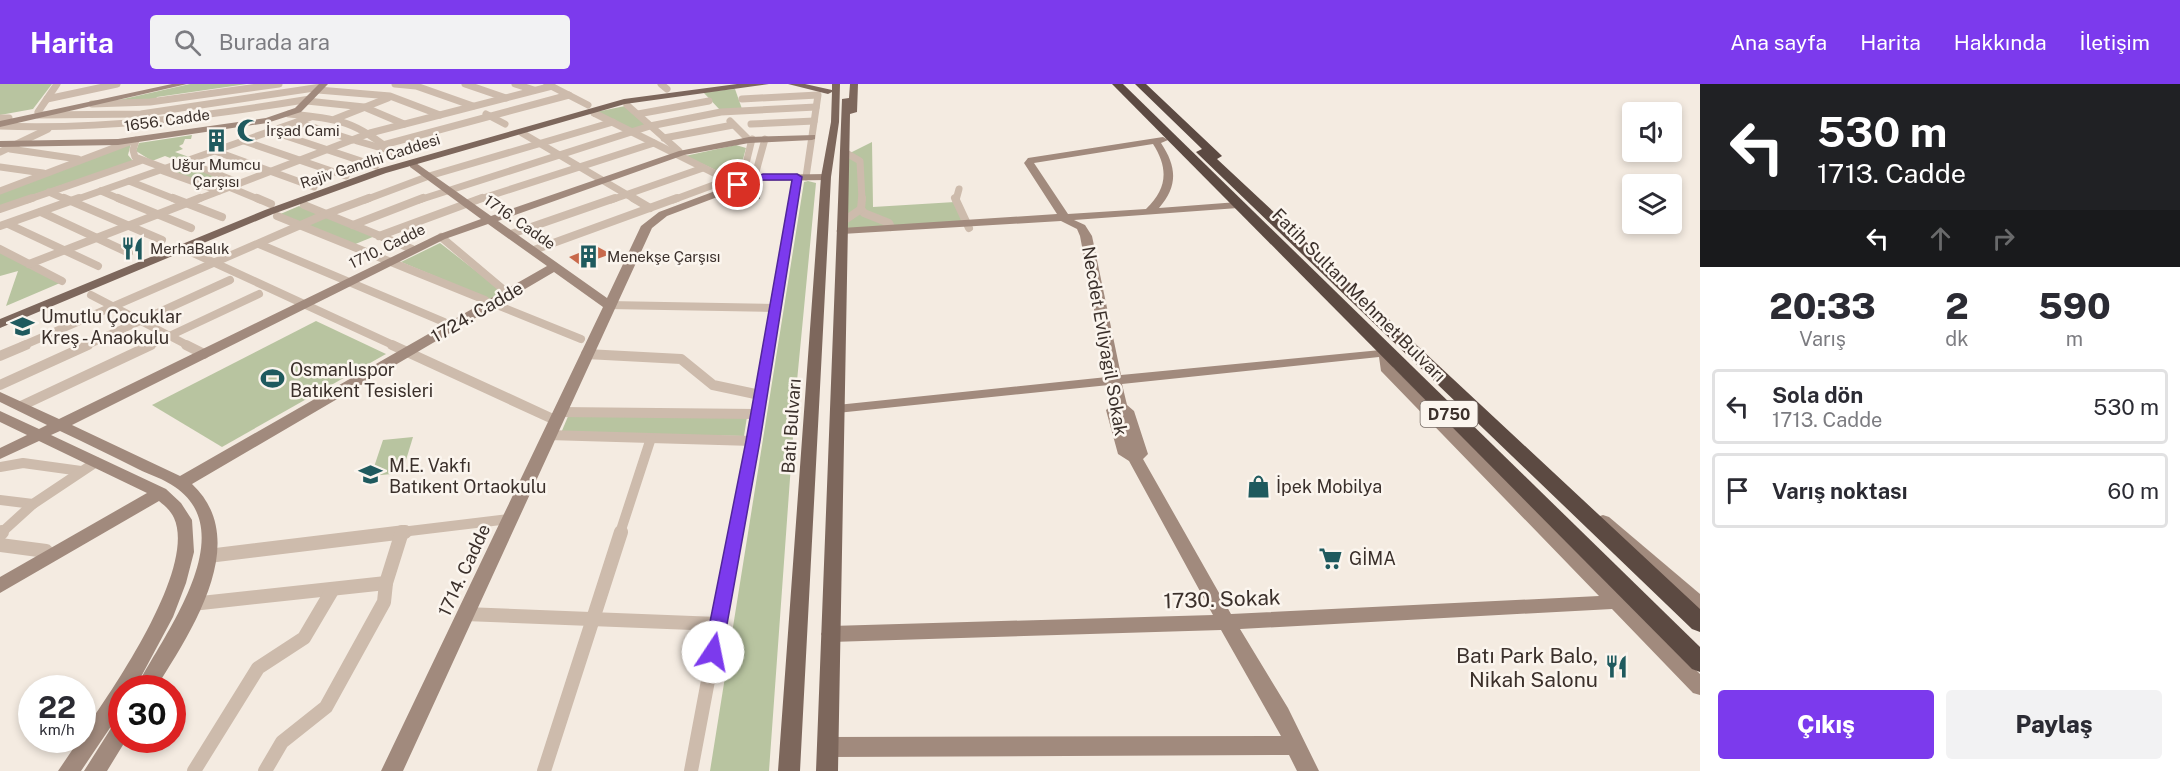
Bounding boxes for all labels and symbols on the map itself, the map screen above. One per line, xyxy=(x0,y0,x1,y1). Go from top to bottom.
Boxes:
street label: 1656. Cadde xyxy=(123,106,211,134)
mosque icon: İrşad Cami xyxy=(235,117,261,143)
place label: İrşad Cami xyxy=(266,121,340,139)
building icon: Uğur Mumcu Çarşısı xyxy=(203,127,229,153)
street label: Rajiv Gandhi Caddesi xyxy=(298,130,442,192)
place label: Uğur Mumcu Çarşısı xyxy=(171,156,261,190)
pin xyxy=(712,159,763,210)
street label: 1716. Cadde xyxy=(481,191,559,253)
street label: Fatih Sultan Mehmet Bulvarı xyxy=(1268,204,1450,386)
street label: 1710. Cadde xyxy=(346,220,428,272)
restaurant icon: MerhaBalık xyxy=(119,235,145,261)
place label: MerhaBalık xyxy=(150,240,229,257)
building icon: Menekşe Çarşısı xyxy=(576,243,602,269)
street label: Necdet Evliyagil Sokak xyxy=(1078,245,1132,437)
place label: Menekşe Çarşısı xyxy=(607,248,720,265)
street label: 1724. Cadde xyxy=(427,277,527,347)
place label: Umutlu Çocuklar Kreş - Anaokulu xyxy=(41,306,182,348)
school or university icon: Umutlu Çocuklar Kreş - Anaokulu xyxy=(10,313,36,339)
place label: Osmanlıspor Batıkent Tesisleri xyxy=(290,359,433,401)
sports icon: Osmanlıspor Batıkent Tesisleri xyxy=(259,366,285,392)
street label: Batı Bulvarı xyxy=(777,378,805,474)
road number: D750 xyxy=(1420,401,1478,427)
place label: M.E. Vakfı Batıkent Ortaokulu xyxy=(389,455,546,497)
school or university icon: M.E. Vakfı Batıkent Ortaokulu xyxy=(358,462,384,488)
shop icon: İpek Mobilya xyxy=(1245,473,1271,499)
place label: İpek Mobilya xyxy=(1276,475,1382,497)
street label: 1714. Cadde xyxy=(433,521,495,619)
supermarket icon: GİMA xyxy=(1318,545,1344,571)
place label: GİMA xyxy=(1349,547,1396,569)
street label: 1730. Sokak xyxy=(1163,584,1281,614)
position arrow xyxy=(681,620,745,684)
place label: Batı Park Balo, Nikah Salonu xyxy=(1456,643,1598,692)
restaurant icon: Batı Park Balo, Nikah Salonu xyxy=(1603,654,1629,680)
speed limit sign: 30 xyxy=(108,675,186,753)

